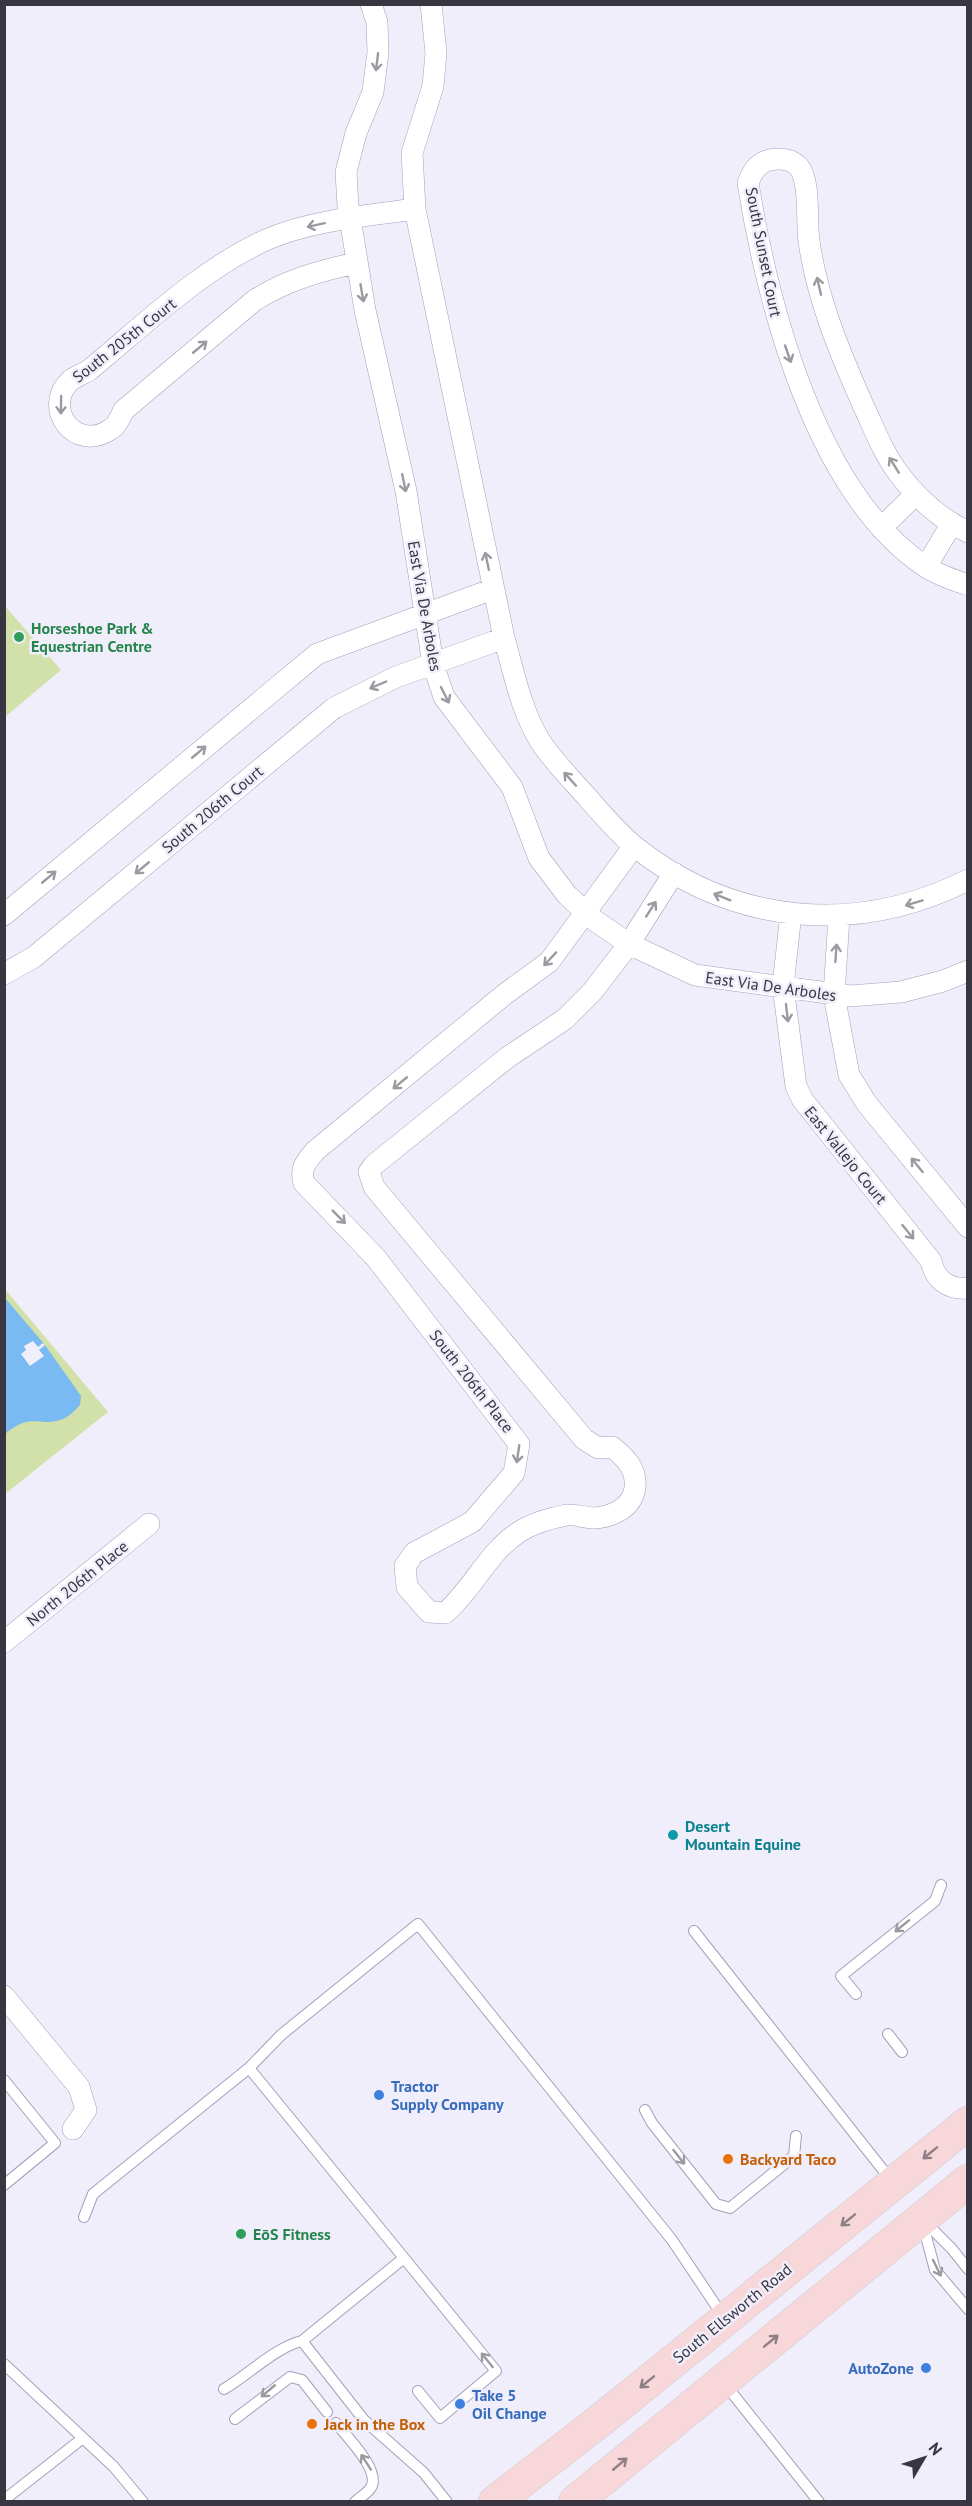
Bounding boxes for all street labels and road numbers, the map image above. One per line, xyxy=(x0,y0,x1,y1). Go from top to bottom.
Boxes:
street label: South Sunset Court xyxy=(742,185,786,319)
street label: South 205th Court xyxy=(68,293,180,387)
street label: East Via De Arboles xyxy=(404,539,446,673)
street label: South 206th Court xyxy=(157,761,267,857)
street label: East Via De Arboles xyxy=(704,967,838,1005)
street label: East Vallejo Court xyxy=(800,1102,892,1209)
street label: South 206th Place xyxy=(426,1325,518,1437)
street label: North 206th Place xyxy=(22,1536,132,1630)
street label: South Ellsworth Road xyxy=(669,2259,795,2367)

